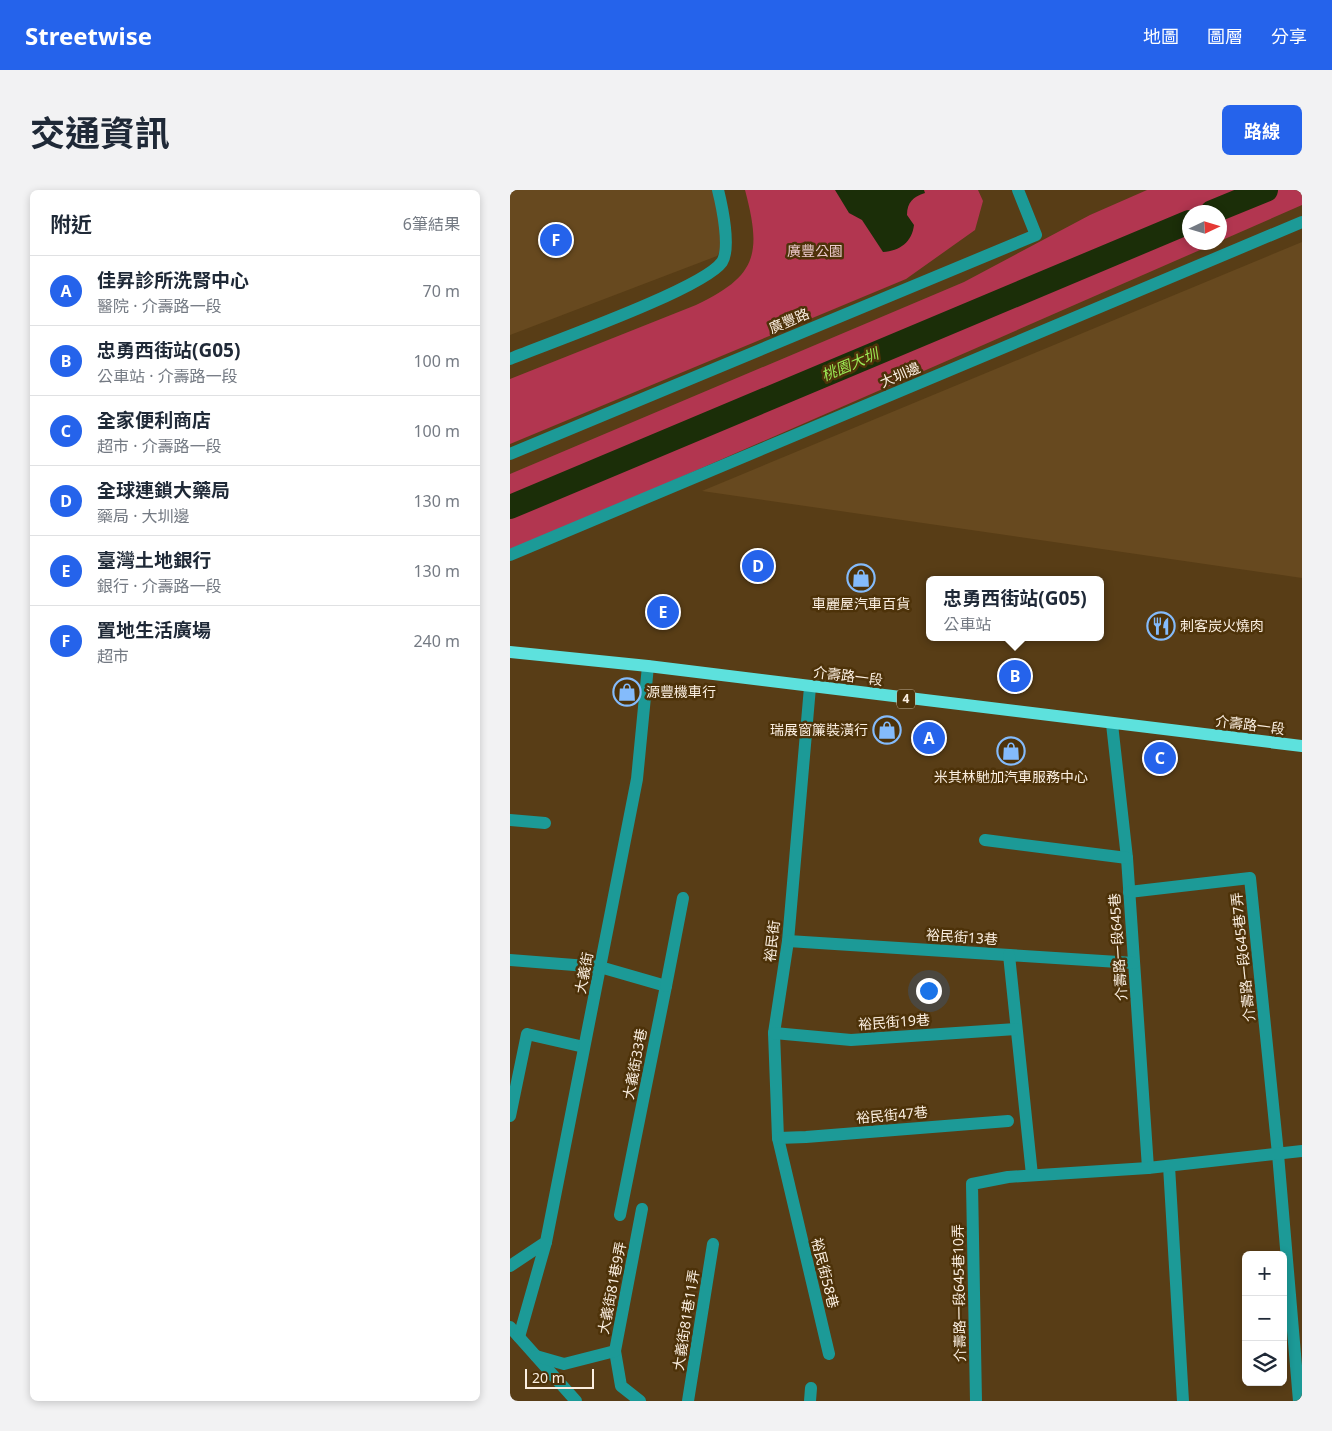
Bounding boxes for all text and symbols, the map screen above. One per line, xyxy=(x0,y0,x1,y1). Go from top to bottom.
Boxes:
text: Streetwise xyxy=(25,19,152,52)
text: 地圖 xyxy=(1143,24,1179,48)
text: 圖層 xyxy=(1207,24,1243,48)
text: 分享 xyxy=(1271,24,1307,48)
button: 路線 xyxy=(1222,105,1302,155)
text: 交通資訊 xyxy=(30,109,170,156)
north arrow xyxy=(1182,205,1227,250)
text: 附近 xyxy=(50,210,92,238)
text: 6筆結果 xyxy=(403,213,460,235)
pin: F xyxy=(540,221,572,259)
park label: 廣豐公園 xyxy=(787,241,843,260)
text: 佳昇診所洗腎中心 xyxy=(97,267,249,293)
text: A xyxy=(60,280,72,302)
text: 70 m xyxy=(423,280,460,302)
text: 醫院 · 介壽路一段 xyxy=(97,295,222,317)
street label: 廣豐路 xyxy=(766,304,812,337)
text: 忠勇西街站(G05) xyxy=(97,337,240,363)
water label: 桃園大圳 xyxy=(818,342,883,385)
text: B xyxy=(61,350,71,372)
text: 100 m xyxy=(413,350,460,372)
street label: 大圳邊 xyxy=(877,358,923,391)
text: 公車站 · 介壽路一段 xyxy=(97,365,238,387)
text: 全家便利商店 xyxy=(97,407,211,433)
text: C xyxy=(61,420,71,442)
text: 100 m xyxy=(413,420,460,442)
text: 超市 · 介壽路一段 xyxy=(97,435,222,457)
text: 全球連鎖大藥局 xyxy=(97,477,230,503)
text: D xyxy=(60,490,72,512)
text: 130 m xyxy=(413,490,460,512)
text: 藥局 · 大圳邊 xyxy=(97,505,190,527)
text: 臺灣土地銀行 xyxy=(97,547,211,573)
pin: D xyxy=(742,547,774,585)
text: E xyxy=(62,560,70,582)
text: 130 m xyxy=(413,560,460,582)
shop icon: 車麗屋汽車百貨 xyxy=(846,563,876,593)
text: 銀行 · 介壽路一段 xyxy=(97,575,222,597)
popup xyxy=(926,576,1104,641)
text: 忠勇西街站(G05) xyxy=(943,585,1087,611)
pin: E xyxy=(647,593,679,631)
place label: 車麗屋汽車百貨 xyxy=(812,594,910,613)
restaurant icon: 刺客炭火燒肉 xyxy=(1146,611,1176,641)
text: 公車站 xyxy=(943,613,991,635)
place label: 刺客炭火燒肉 xyxy=(1180,616,1264,635)
text: 置地生活廣場 xyxy=(97,617,211,643)
text: F xyxy=(62,630,70,652)
text: 240 m xyxy=(413,630,460,652)
text: 超市 xyxy=(97,645,129,667)
pin: B xyxy=(999,657,1031,695)
street label: 介壽路一段 xyxy=(812,662,884,689)
shop icon: 源豐機車行 xyxy=(612,677,642,707)
place label: 源豐機車行 xyxy=(646,682,716,701)
road number: 4 xyxy=(897,689,915,708)
street label: 介壽路一段 xyxy=(1214,711,1286,738)
shop icon: 瑞展窗簾裝潢行 xyxy=(872,715,902,745)
pin: A xyxy=(913,719,945,757)
place label: 瑞展窗簾裝潢行 xyxy=(770,720,868,739)
shop icon: 米其林馳加汽車服務中心 xyxy=(996,736,1026,766)
pin: C xyxy=(1144,739,1176,777)
place label: 米其林馳加汽車服務中心 xyxy=(934,767,1088,786)
street label: 介壽路一段645巷7弄 xyxy=(1226,891,1259,1023)
street label: 介壽路一段645巷 xyxy=(1104,892,1131,1002)
street label: 裕民街 xyxy=(760,919,783,963)
street label: 裕民街13巷 xyxy=(925,925,999,948)
street label: 大義街 xyxy=(570,950,597,995)
your location xyxy=(916,978,942,1004)
street label: 裕民街19巷 xyxy=(857,1010,931,1033)
street label: 大義街33巷 xyxy=(618,1027,651,1101)
street label: 裕民街47巷 xyxy=(855,1102,929,1127)
street label: 介壽路一段645巷10弄 xyxy=(948,1224,969,1362)
street label: 裕民街58巷 xyxy=(808,1236,843,1310)
street label: 大義街81巷9弄 xyxy=(593,1240,630,1336)
map controls xyxy=(1242,1251,1287,1386)
button: + xyxy=(1242,1251,1287,1296)
street label: 大義街81巷11弄 xyxy=(668,1268,703,1372)
button: − xyxy=(1242,1296,1287,1341)
button: layers xyxy=(1242,1341,1287,1386)
scale bar xyxy=(525,1366,594,1389)
text: 20 m xyxy=(532,1368,565,1387)

